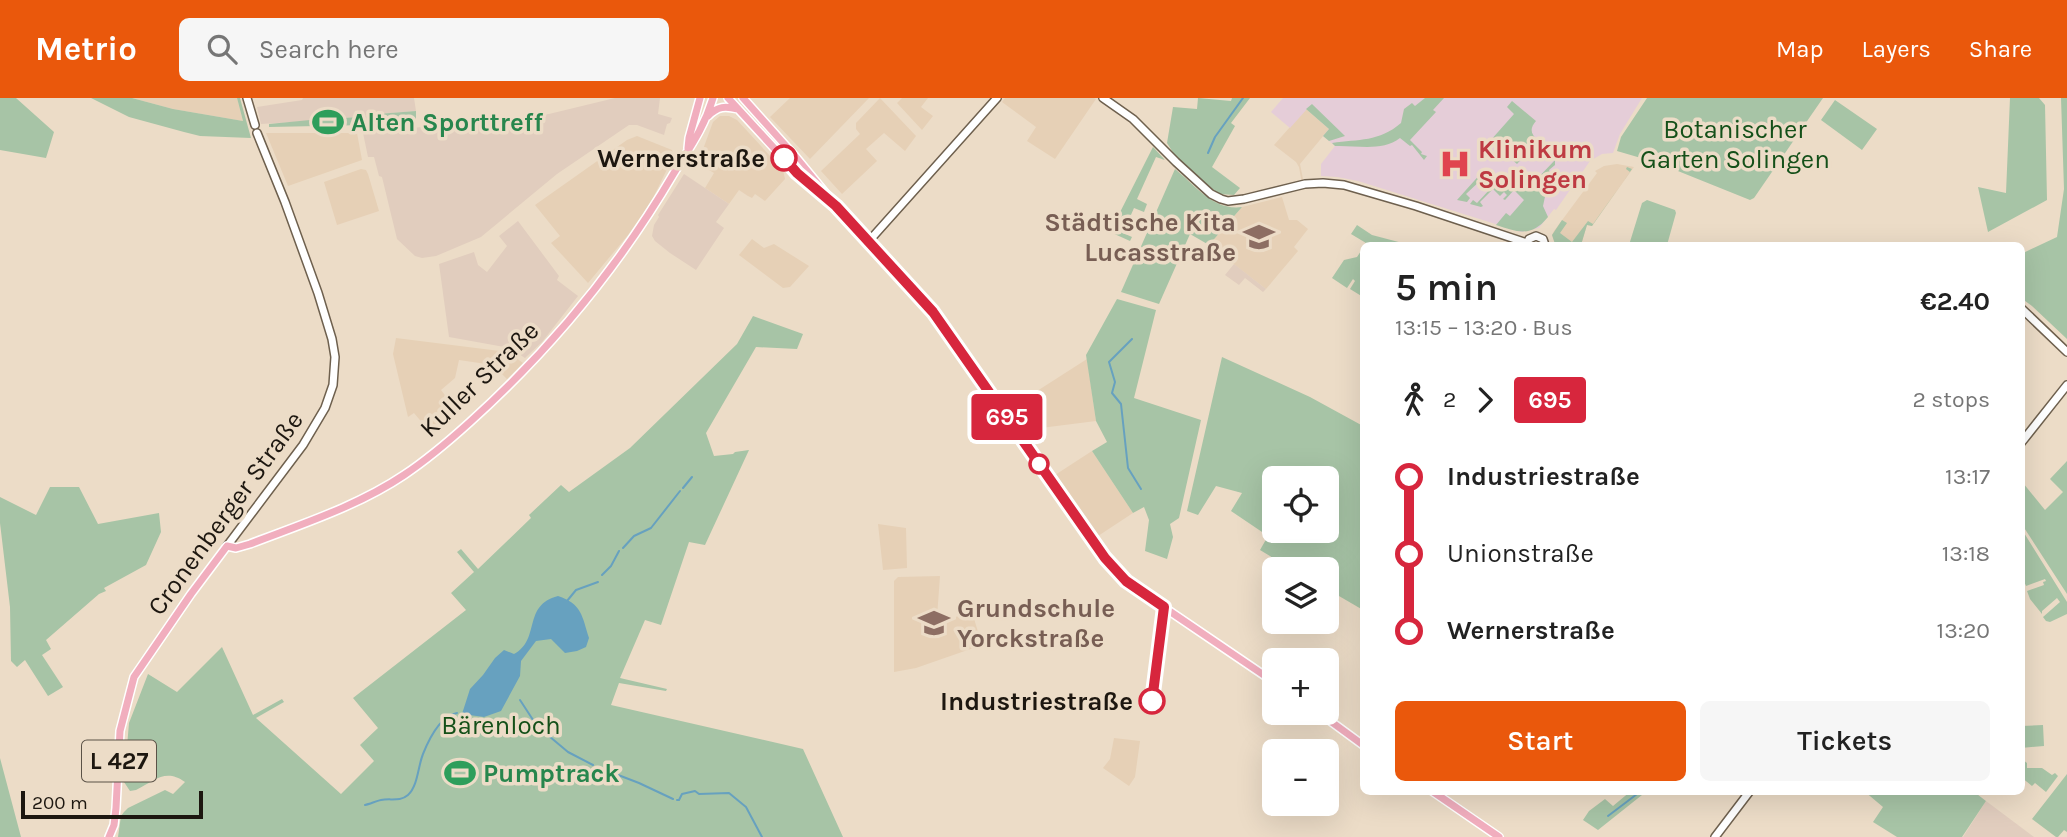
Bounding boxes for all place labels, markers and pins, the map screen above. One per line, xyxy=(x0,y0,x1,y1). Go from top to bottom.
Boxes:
sports icon: Alten Sporttreff xyxy=(311,105,345,139)
place label: Alten Sporttreff xyxy=(351,107,543,138)
place label: Klinikum Solingen xyxy=(1478,134,1593,195)
place label: Wernerstraße xyxy=(597,143,765,174)
marker: Wernerstraße xyxy=(771,145,797,171)
hospital icon: Klinikum Solingen xyxy=(1438,147,1472,181)
place label: Städtische Kita Lucasstraße xyxy=(1044,207,1236,268)
school or university icon: Städtische Kita Lucasstraße xyxy=(1242,220,1276,254)
unlabelled marker xyxy=(1029,454,1049,474)
place label: Grundschule Yorckstraße xyxy=(957,593,1115,654)
school or university icon: Grundschule Yorckstraße xyxy=(917,606,951,640)
place label: Industriestraße xyxy=(940,686,1133,717)
marker: Industriestraße xyxy=(1139,688,1165,714)
sports icon: Pumptrack xyxy=(443,756,477,790)
place label: Pumptrack xyxy=(483,758,620,789)

